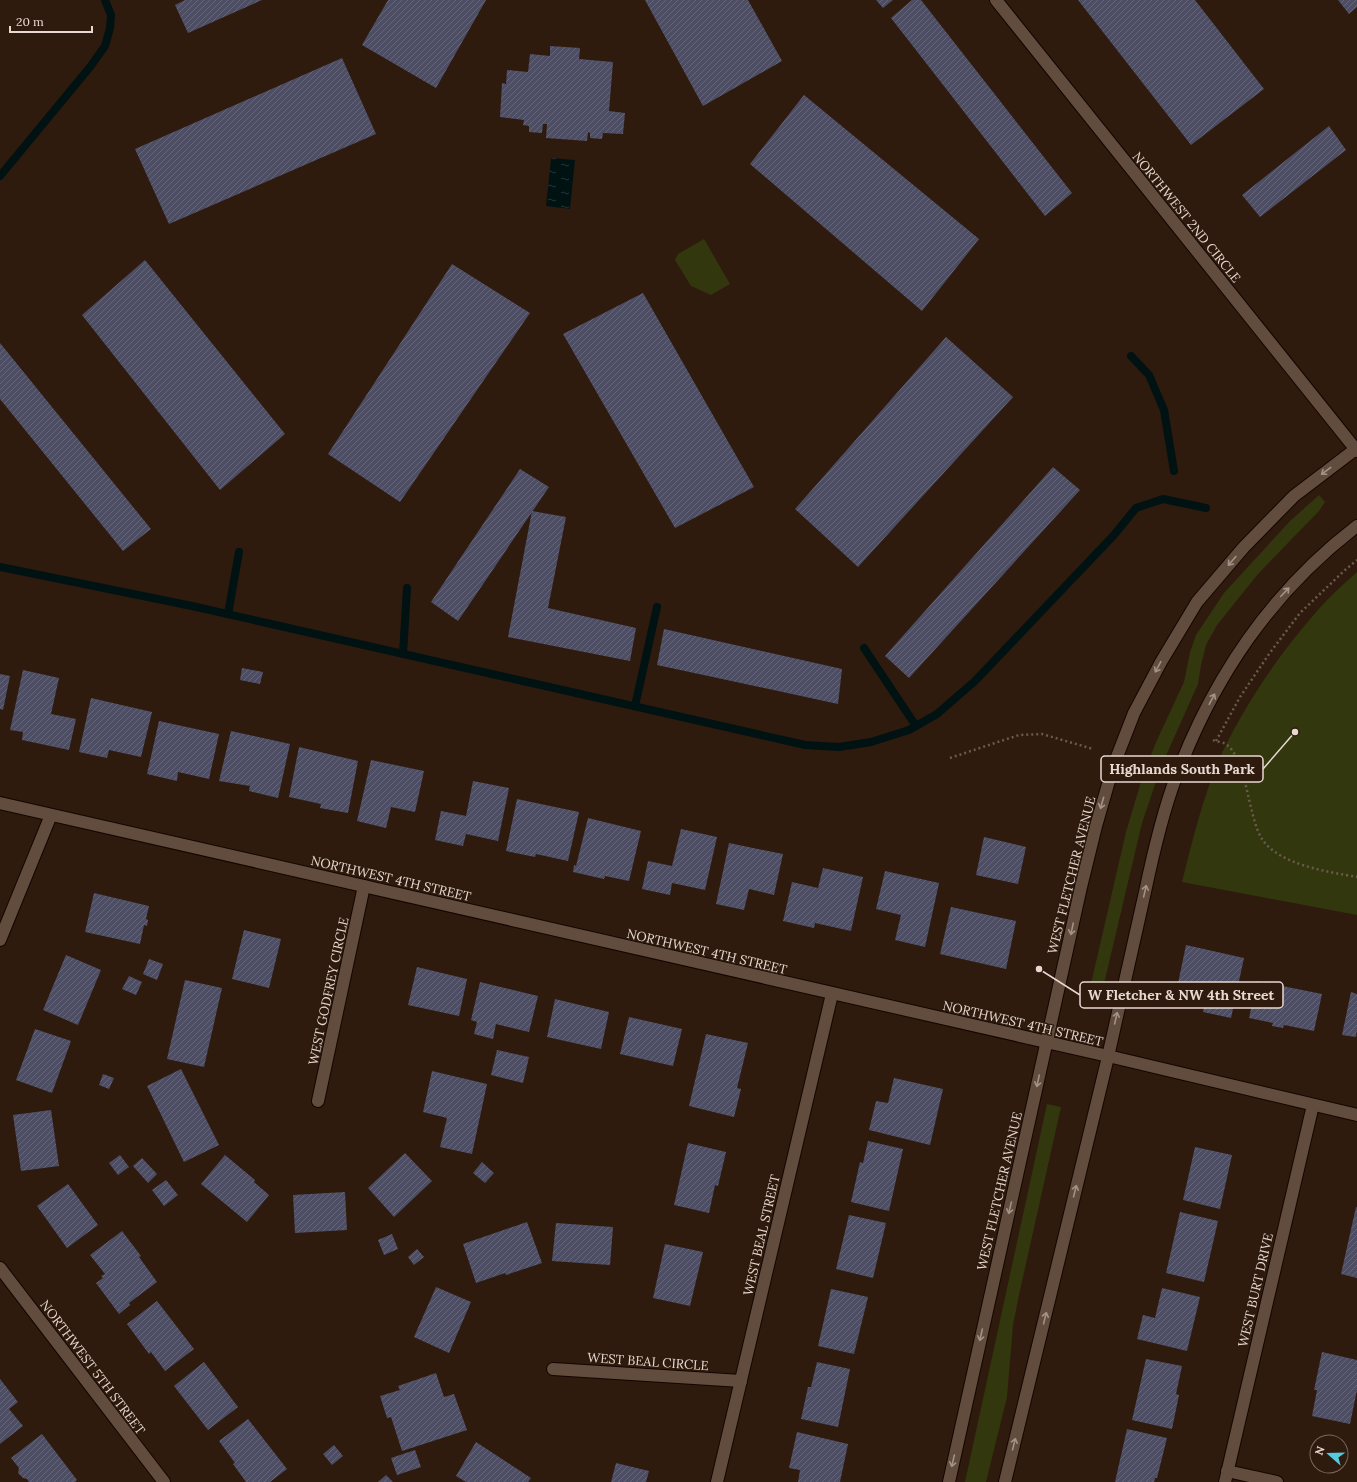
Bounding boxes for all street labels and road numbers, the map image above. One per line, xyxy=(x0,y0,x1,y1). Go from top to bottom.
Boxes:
street label: NORTHWEST 2ND CIRCLE xyxy=(1129,149,1245,286)
street label: WEST FLETCHER AVENUE xyxy=(1044,794,1099,956)
street label: NORTHWEST 4TH STREET xyxy=(309,852,473,905)
street label: WEST GODFREY CIRCLE xyxy=(304,916,352,1067)
street label: NORTHWEST 4TH STREET xyxy=(625,925,789,978)
street label: NORTHWEST 4TH STREET xyxy=(941,997,1105,1050)
street label: WEST FLETCHER AVENUE xyxy=(973,1110,1026,1272)
street label: WEST BEAL STREET xyxy=(739,1172,784,1297)
street label: WEST BURT DRIVE xyxy=(1234,1231,1277,1349)
street label: NORTHWEST 5TH STREET xyxy=(36,1297,149,1438)
street label: WEST BEAL CIRCLE xyxy=(587,1349,709,1374)

